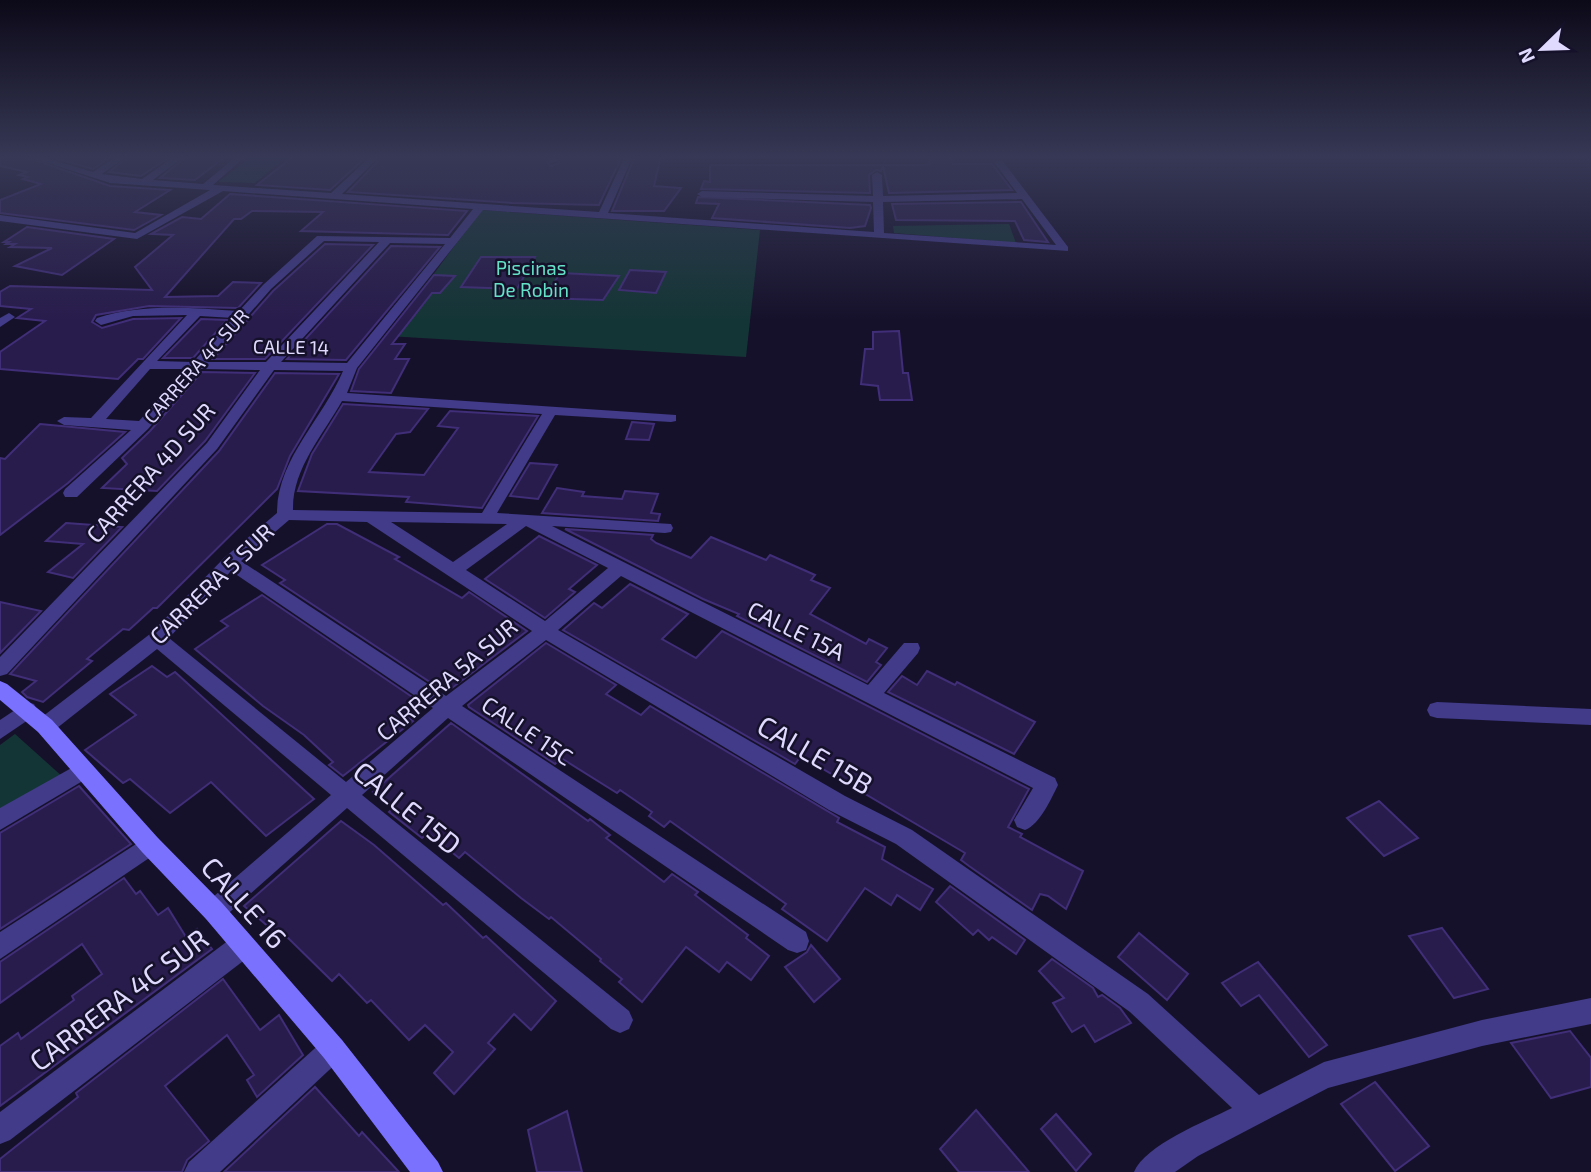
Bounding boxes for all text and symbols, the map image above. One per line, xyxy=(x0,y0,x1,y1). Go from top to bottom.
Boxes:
north arrow xyxy=(1507,14,1577,84)
text: N xyxy=(1513,45,1539,67)
park label: Piscinas De Robin xyxy=(493,256,569,301)
street label: CARRERA 4C SUR xyxy=(138,304,253,428)
street label: CALLE 14 xyxy=(253,334,329,359)
street label: CARRERA 4D SUR xyxy=(80,397,220,548)
street label: CARRERA 5 SUR xyxy=(143,517,279,650)
street label: CALLE 15A xyxy=(743,595,850,666)
street label: CARRERA 5A SUR xyxy=(370,612,523,746)
street label: CALLE 15C xyxy=(477,690,578,771)
street label: CALLE 15B xyxy=(752,708,879,801)
street label: CALLE 15D xyxy=(347,753,468,861)
street label: CALLE 16 xyxy=(195,850,295,955)
street label: CARRERA 4C SUR xyxy=(22,921,215,1077)

